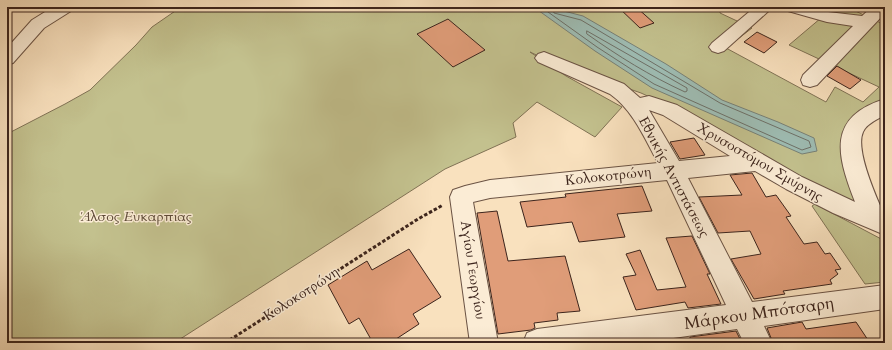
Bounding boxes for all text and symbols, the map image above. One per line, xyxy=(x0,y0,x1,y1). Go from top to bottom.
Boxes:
street label: Εθνικής Αντιστάσεως xyxy=(634,113,714,241)
street label: Χρυσοστόμου Σμύρνης xyxy=(694,118,826,206)
street label: Κολοκοτρώνη xyxy=(564,162,652,190)
park label: Άλσος Ευκαρπίας xyxy=(80,207,192,226)
street label: Αγίου Γεωργίου xyxy=(456,219,490,321)
street label: Κολοκοτρώνη xyxy=(260,263,342,325)
street label: Μάρκου Μπότσαρη xyxy=(683,291,835,335)

